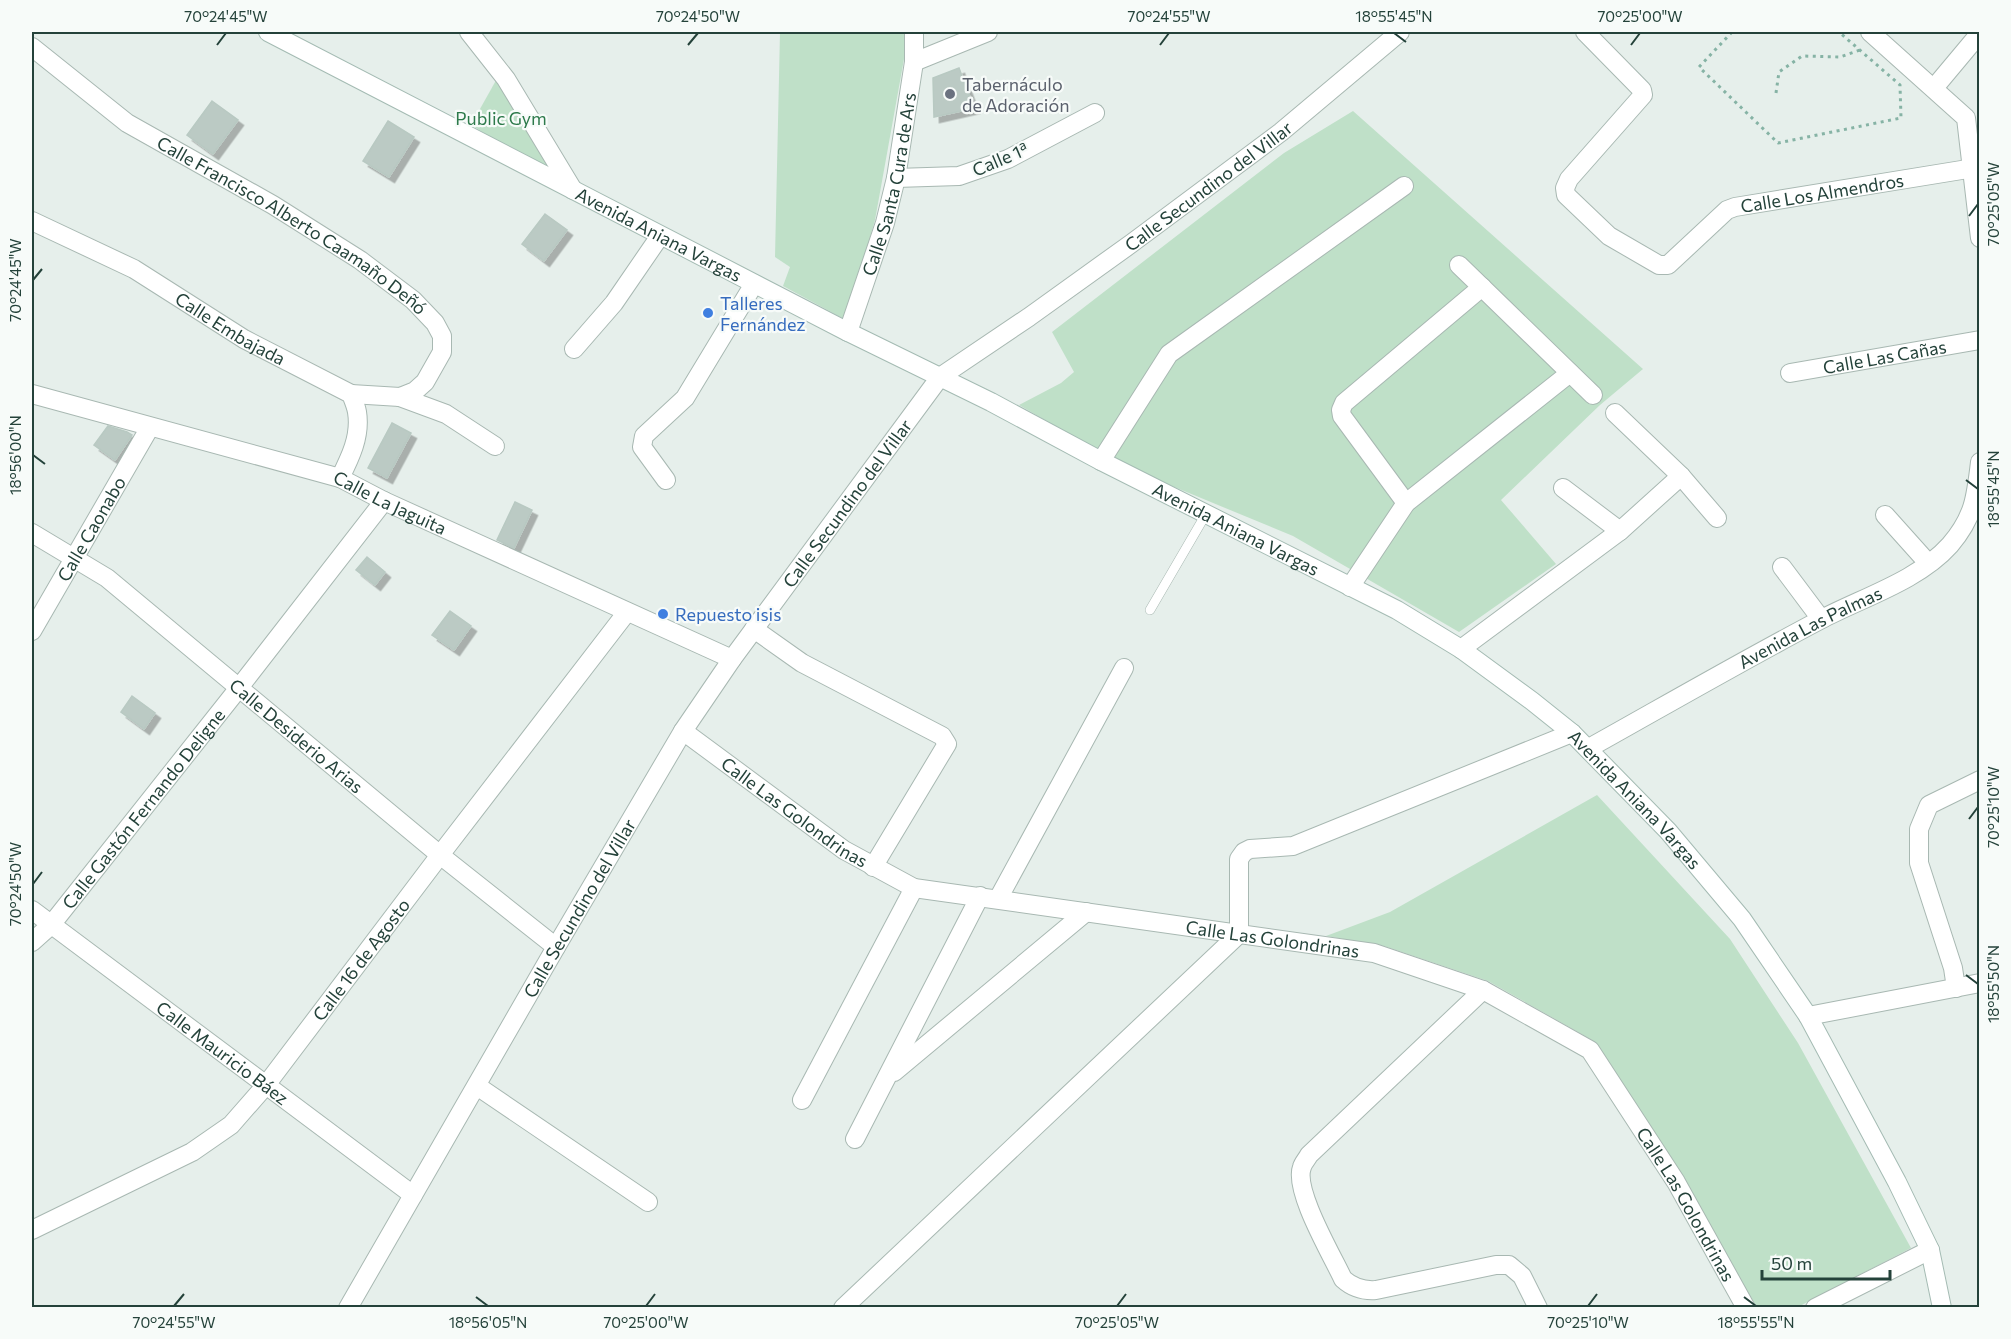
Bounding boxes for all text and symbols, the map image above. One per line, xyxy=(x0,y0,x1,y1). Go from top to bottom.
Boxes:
text: 70°24'45"W xyxy=(184,7,268,25)
text: 70°24'50"W xyxy=(656,7,740,25)
text: 70°24'55"W xyxy=(1128,7,1210,25)
text: 18°55'45"N xyxy=(1355,7,1433,25)
text: 70°25'00"W xyxy=(1597,7,1683,25)
place label: Tabernáculo de Adoración xyxy=(962,73,1070,116)
marker: Tabernáculo de Adoración xyxy=(943,87,957,101)
street label: Calle Santa Cura de Ars xyxy=(857,91,920,279)
park label: Public Gym xyxy=(455,107,547,129)
street label: Calle Secundino del Villar xyxy=(1120,116,1297,256)
street label: Calle Francisco Alberto Caamaño Deñó xyxy=(153,131,432,319)
street label: Calle 1ª xyxy=(969,137,1031,181)
text: 70°25'05"W xyxy=(1984,162,2002,246)
street label: Calle Los Almendros xyxy=(1739,169,1905,217)
street label: Avenida Aniana Vargas xyxy=(572,182,745,286)
text: 70°24'45"W xyxy=(6,238,24,322)
street label: Calle Embajada xyxy=(171,287,289,369)
place label: Talleres Fernández xyxy=(720,292,805,335)
marker: Talleres Fernández xyxy=(701,306,715,320)
street label: Calle Las Cañas xyxy=(1821,335,1948,378)
text: 18°56'00"N xyxy=(6,415,24,495)
street label: Calle Secundino del Villar xyxy=(778,415,916,592)
text: 18°55'45"N xyxy=(1984,450,2002,528)
street label: Calle La Jaguita xyxy=(330,466,450,539)
street label: Calle Caonabo xyxy=(52,472,130,585)
street label: Avenida Aniana Vargas xyxy=(1149,478,1323,580)
street label: Avenida Las Palmas xyxy=(1734,582,1885,673)
place label: Repuesto isis xyxy=(675,603,781,625)
marker: Repuesto isis xyxy=(656,607,670,621)
street label: Calle Desiderio Arias xyxy=(225,674,368,798)
street label: Calle Gastón Fernando Deligne xyxy=(57,704,229,913)
street label: Avenida Aniana Vargas xyxy=(1564,725,1706,873)
street label: Calle Las Golondrinas xyxy=(717,752,872,872)
text: 70°25'10"W xyxy=(1984,766,2002,848)
street label: Calle Secundino del Villar xyxy=(518,815,640,1001)
text: 70°24'50"W xyxy=(6,842,24,926)
street label: Calle 16 de Agosto xyxy=(308,894,414,1025)
street label: Calle Las Golondrinas xyxy=(1184,916,1361,962)
text: 18°55'50"N xyxy=(1984,945,2002,1023)
street label: Calle Mauricio Báez xyxy=(152,996,293,1109)
street label: Calle Las Golondrinas xyxy=(1632,1123,1740,1285)
scale bar xyxy=(1762,1243,1890,1281)
text: 50 m xyxy=(1771,1252,1812,1274)
text: 70°24'55"W xyxy=(133,1313,215,1331)
text: 18°56'05"N xyxy=(449,1313,527,1331)
text: 70°25'00"W xyxy=(603,1313,689,1331)
text: 70°25'05"W xyxy=(1075,1313,1159,1331)
text: 70°25'10"W xyxy=(1547,1313,1629,1331)
text: 18°55'55"N xyxy=(1718,1313,1794,1331)

